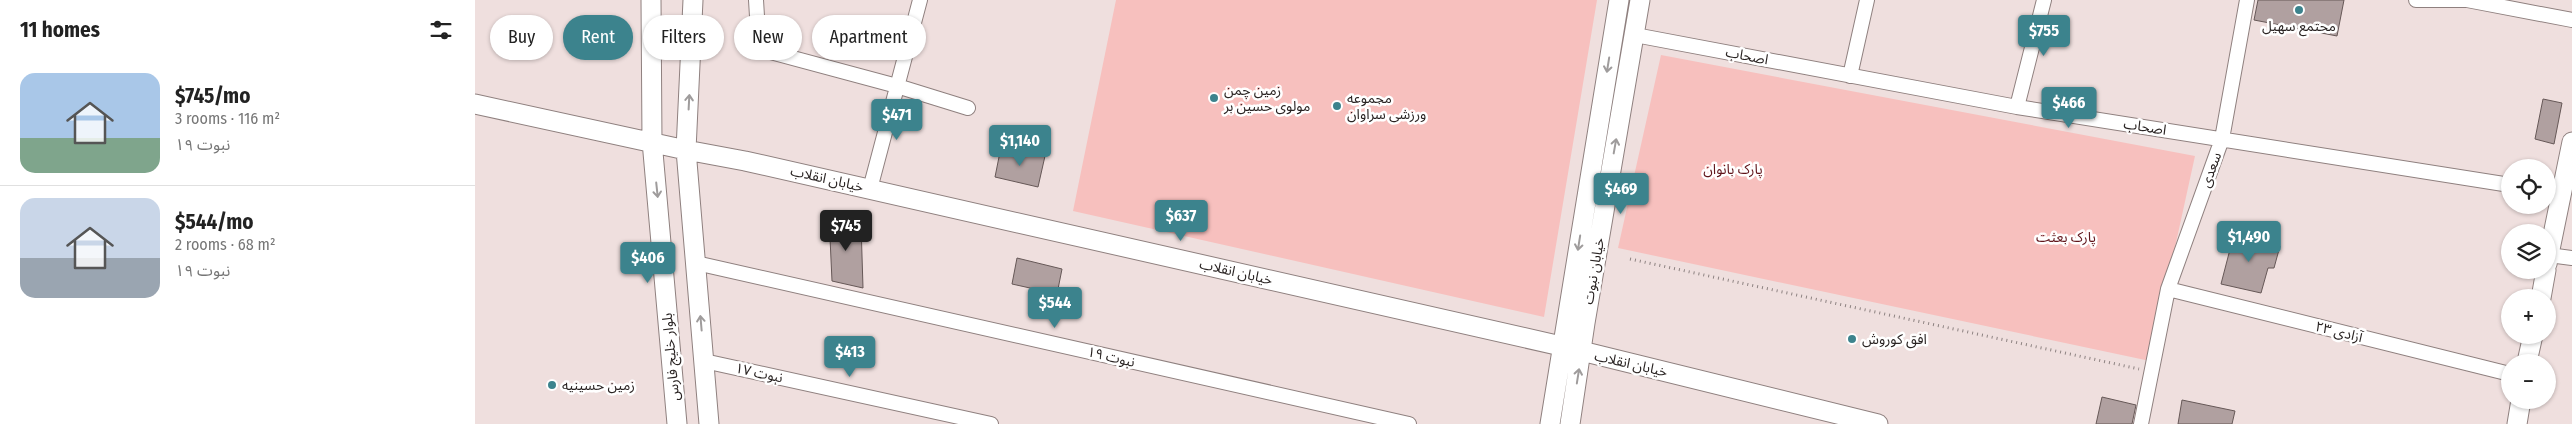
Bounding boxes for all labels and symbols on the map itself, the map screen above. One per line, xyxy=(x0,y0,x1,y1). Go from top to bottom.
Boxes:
marker: محتمع سهیل xyxy=(2293,4,2305,16)
pin: $755 xyxy=(2014,15,2074,57)
place label: محتمع سهیل xyxy=(2262,18,2336,37)
street label: اصحاب xyxy=(1724,44,1770,68)
one-way arrow xyxy=(1603,57,1613,73)
place label: زمین چمن مولوی حسین بر xyxy=(1223,82,1310,115)
pin: $466 xyxy=(2039,86,2099,129)
place label: مجموعه ورزشی سراوان xyxy=(1347,90,1426,123)
marker: زمین چمن مولوی حسین بر xyxy=(1208,92,1220,104)
one-way arrow xyxy=(684,94,693,110)
pin: $471 xyxy=(867,98,927,141)
marker: مجموعه ورزشی سراوان xyxy=(1331,100,1343,112)
street label: اصحاب xyxy=(2122,115,2168,139)
pin: $1,140 xyxy=(979,124,1061,167)
one-way arrow xyxy=(1611,139,1621,155)
street label: سعدی xyxy=(2197,150,2225,190)
park label: پارک بانوان xyxy=(1703,161,1763,179)
street label: خیابان انقلاب xyxy=(789,162,865,196)
pin: $469 xyxy=(1591,172,1651,215)
one-way arrow xyxy=(653,181,662,197)
pin: $637 xyxy=(1151,200,1211,242)
pin: $745 xyxy=(816,210,876,252)
pin: $1,490 xyxy=(2208,220,2290,263)
park label: پارک بعثت xyxy=(2036,229,2096,247)
one-way arrow xyxy=(1573,235,1583,251)
street label: خیابان نبوت xyxy=(1580,236,1608,306)
pin: $406 xyxy=(618,242,678,284)
street label: خیابان انقلاب xyxy=(1198,255,1274,289)
pin: $544 xyxy=(1025,286,1085,329)
street label: بلوار خلیج فارس xyxy=(659,312,685,402)
one-way arrow xyxy=(696,315,706,331)
street label: آزادی ۲۳ xyxy=(2314,318,2365,346)
place label: افق کوروش xyxy=(1862,331,1927,349)
marker: افق کوروش xyxy=(1846,333,1858,345)
pin: $413 xyxy=(820,336,880,378)
street label: نبوت ۱۹ xyxy=(1086,343,1137,371)
street label: خیابان انقلاب xyxy=(1593,347,1669,381)
street label: نبوت ۱۷ xyxy=(734,360,785,386)
one-way arrow xyxy=(1573,368,1583,384)
place label: زمین حسینیه xyxy=(562,377,635,394)
marker: زمین حسینیه xyxy=(546,379,558,391)

